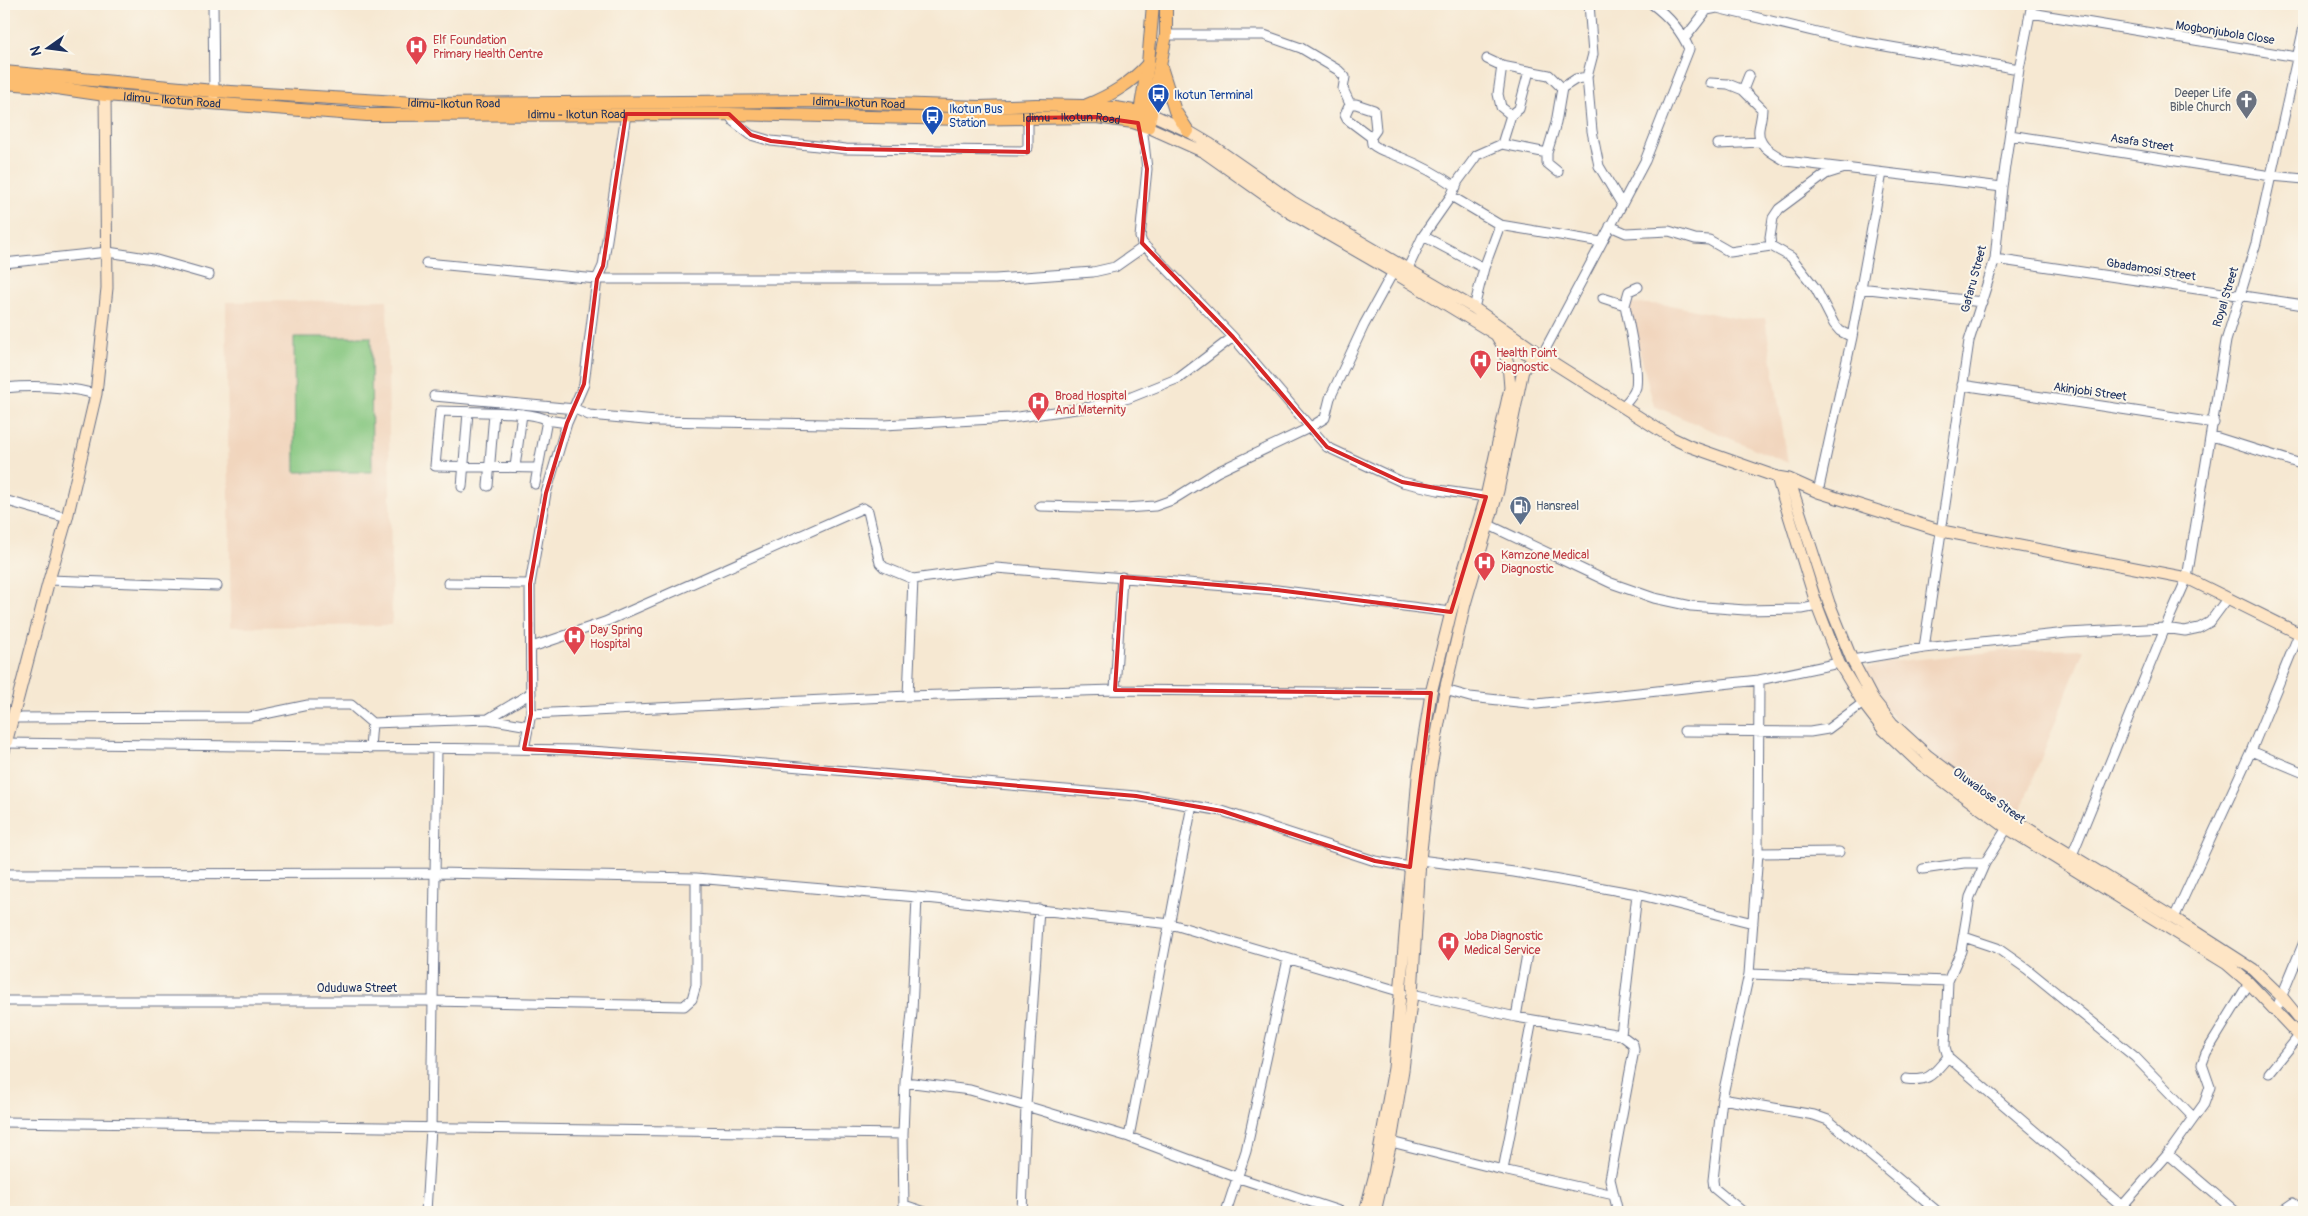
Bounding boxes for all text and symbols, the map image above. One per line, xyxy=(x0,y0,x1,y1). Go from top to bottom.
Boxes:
street label: Mogbonjubola Close xyxy=(2174,18,2276,48)
north arrow xyxy=(22,22,72,72)
place label: Elf Foundation Primary Health Centre xyxy=(433,33,543,62)
hospital icon: Elf Foundation Primary Health Centre xyxy=(405,35,429,66)
text: N xyxy=(26,44,45,58)
bus stop icon: Ikotun Terminal xyxy=(1146,83,1170,114)
place label: Deeper Life Bible Church xyxy=(2170,86,2231,115)
place label: Ikotun Terminal xyxy=(1174,88,1253,103)
church icon: Deeper Life Bible Church xyxy=(2235,88,2259,119)
street label: Idimu - Ikotun Road xyxy=(122,89,222,111)
street label: Idimu-Ikotun Road xyxy=(812,94,906,112)
street label: Idimu-Ikotun Road xyxy=(407,95,500,112)
place label: Ikotun Bus Station xyxy=(949,102,1003,131)
bus stop icon: Ikotun Bus Station xyxy=(921,104,945,135)
street label: Idimu - Ikotun Road xyxy=(527,107,626,122)
street label: Idimu - Ikotun Road xyxy=(1022,110,1121,128)
street label: Asafa Street xyxy=(2109,131,2175,155)
street label: Gafaru Street xyxy=(1958,244,1990,314)
street label: Gbadamosi Street xyxy=(2105,256,2197,285)
street label: Royal Street xyxy=(2210,265,2242,329)
place label: Health Point Diagnostic xyxy=(1496,346,1557,375)
hospital icon: Health Point Diagnostic xyxy=(1468,348,1492,379)
street label: Akinjobi Street xyxy=(2052,379,2128,405)
place label: Broad Hospital And Maternity xyxy=(1055,389,1127,418)
hospital icon: Broad Hospital And Maternity xyxy=(1027,391,1051,422)
fuel station icon: Hansreal xyxy=(1508,494,1532,525)
place label: Hansreal xyxy=(1536,499,1579,514)
place label: Kamzone Medical Diagnostic xyxy=(1501,548,1590,577)
hospital icon: Kamzone Medical Diagnostic xyxy=(1473,550,1497,581)
place label: Day Spring Hospital xyxy=(590,623,643,652)
hospital icon: Day Spring Hospital xyxy=(562,625,586,656)
street label: Oluwalose Street xyxy=(1950,765,2028,827)
place label: Joba Diagnostic Medical Service xyxy=(1464,929,1543,958)
hospital icon: Joba Diagnostic Medical Service xyxy=(1436,931,1460,962)
street label: Oduduwa Street xyxy=(317,981,397,996)

